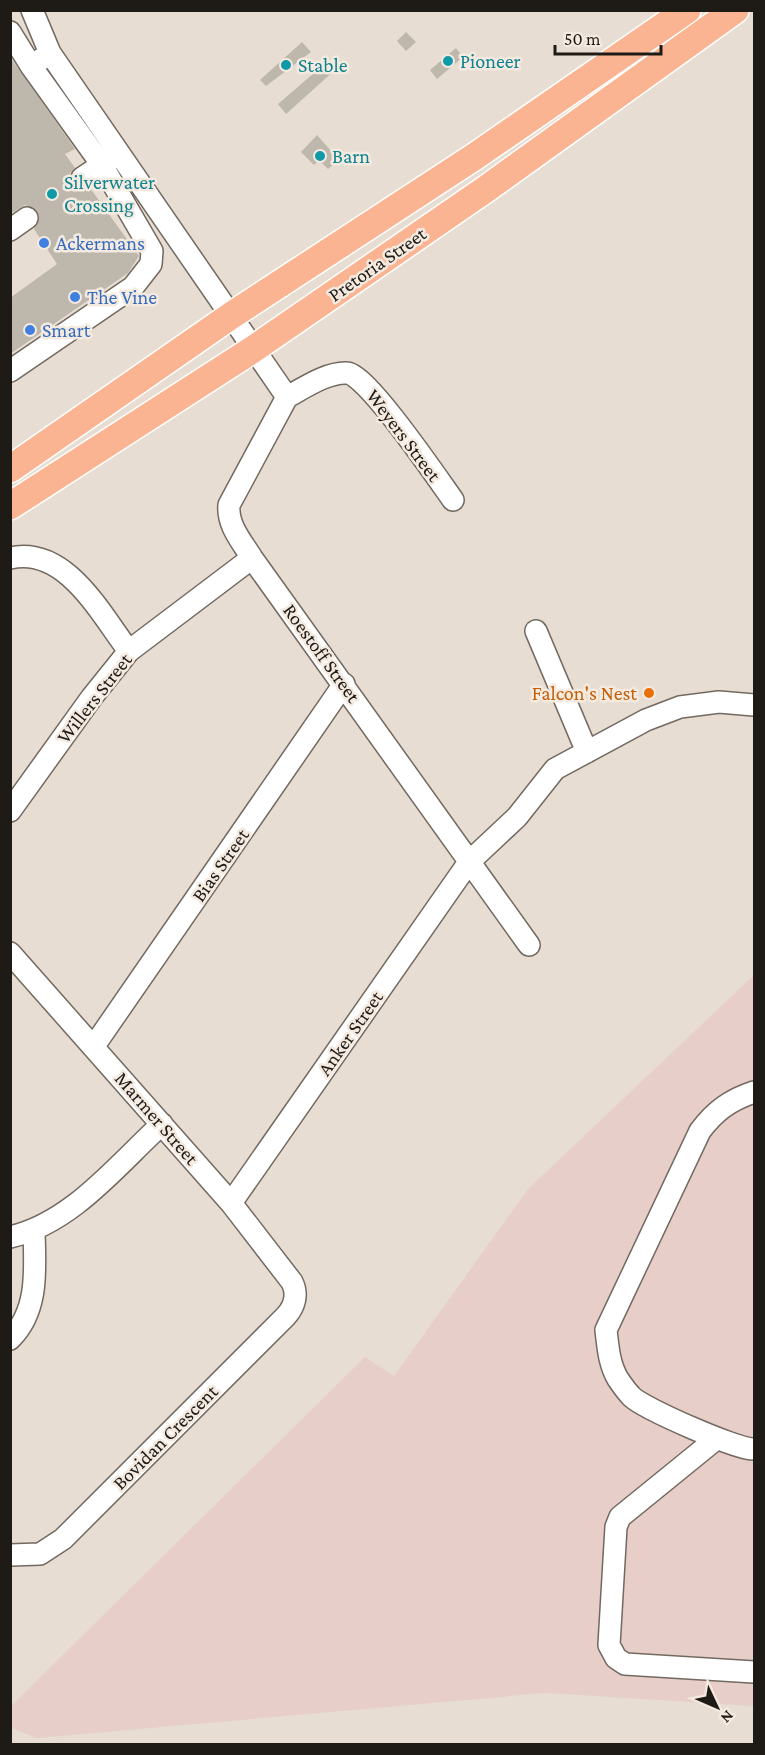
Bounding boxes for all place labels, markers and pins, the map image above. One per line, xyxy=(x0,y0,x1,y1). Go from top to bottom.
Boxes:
place label: Pioneer xyxy=(460,50,521,72)
place label: Stable xyxy=(298,54,348,76)
marker: Pioneer xyxy=(441,54,455,68)
marker: Stable xyxy=(279,58,293,72)
place label: Barn xyxy=(332,145,370,167)
marker: Barn xyxy=(313,149,327,163)
place label: Silverwater Crossing xyxy=(64,171,155,217)
marker: Silverwater Crossing xyxy=(45,187,59,201)
place label: Ackermans xyxy=(56,232,145,254)
marker: Ackermans xyxy=(37,236,51,250)
place label: The Vine xyxy=(87,286,157,308)
marker: The Vine xyxy=(68,290,82,304)
place label: Smart xyxy=(42,319,91,341)
marker: Smart xyxy=(23,323,37,337)
place label: Falcon's Nest xyxy=(532,682,637,704)
marker: Falcon's Nest xyxy=(642,686,656,700)

